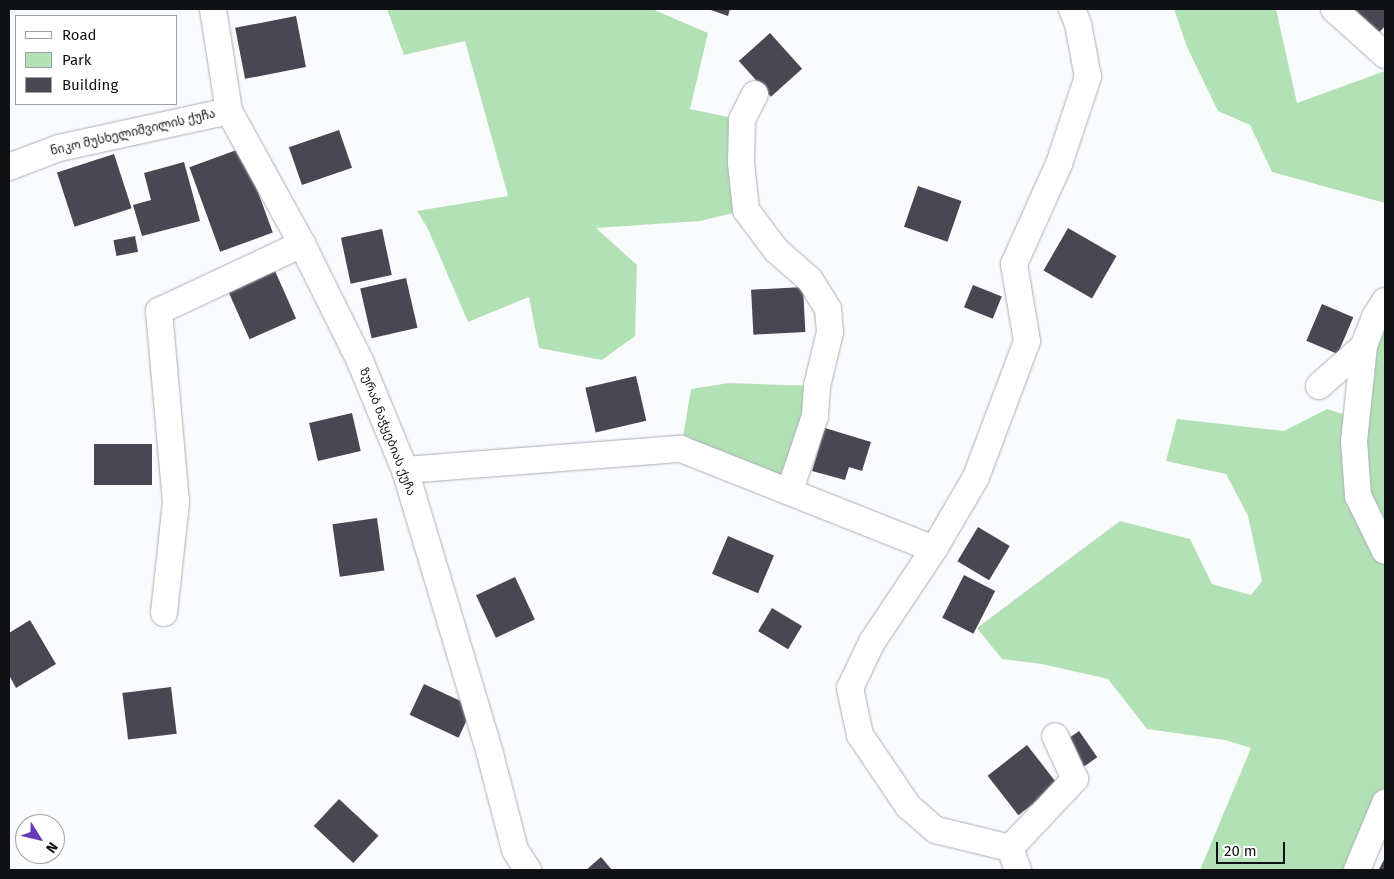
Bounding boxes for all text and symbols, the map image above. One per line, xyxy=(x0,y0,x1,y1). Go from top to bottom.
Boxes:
legend xyxy=(15,15,178,105)
text: Road xyxy=(62,26,97,44)
text: Park xyxy=(62,51,92,69)
text: Building xyxy=(62,76,118,94)
street label: ნიკო მუსხელიშვილის ქუჩა xyxy=(49,107,217,159)
street label: ზურაბ ნაჭყებიას ქუჩა xyxy=(356,366,418,498)
north arrow xyxy=(15,814,65,864)
scale bar xyxy=(1219,832,1288,864)
text: N xyxy=(42,839,61,856)
text: 20 m xyxy=(1224,842,1257,860)

